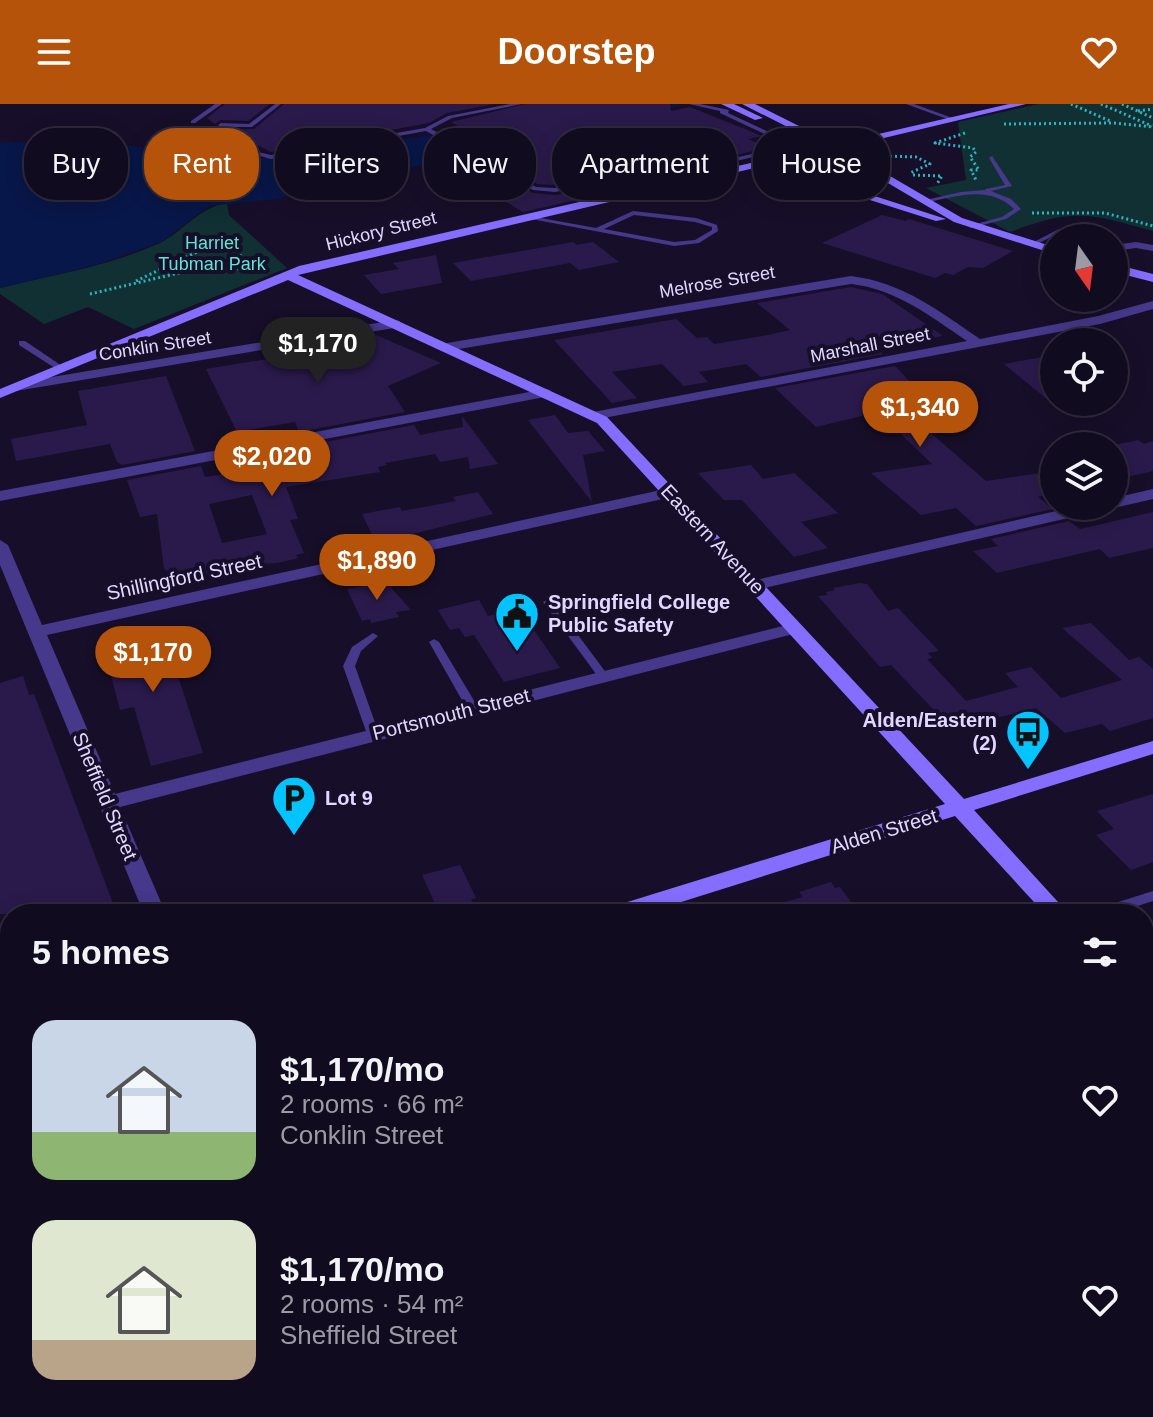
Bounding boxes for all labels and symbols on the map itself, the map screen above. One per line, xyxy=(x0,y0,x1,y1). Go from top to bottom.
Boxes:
street label: Hickory Street xyxy=(324,208,438,254)
north arrow xyxy=(1040,224,1128,312)
park label: Harriet Tubman Park xyxy=(158,233,267,274)
street label: Melrose Street xyxy=(658,262,776,302)
pin: $1,170 xyxy=(253,317,383,385)
street label: Marshall Street xyxy=(809,324,931,366)
street label: Conklin Street xyxy=(98,327,212,365)
pin: $1,340 xyxy=(855,381,985,449)
pin: $2,020 xyxy=(207,430,337,498)
street label: Eastern Avenue xyxy=(657,480,769,598)
pin: $1,890 xyxy=(312,534,442,602)
street label: Shillingford Street xyxy=(105,550,264,604)
public building icon: Springfield College Public Safety xyxy=(493,590,541,653)
place label: Springfield College Public Safety xyxy=(548,591,730,636)
pin: $1,170 xyxy=(88,626,218,694)
street label: Portsmouth Street xyxy=(370,684,532,744)
bus stop icon: Alden/Eastern (2) xyxy=(1004,708,1052,771)
place label: Alden/Eastern (2) xyxy=(863,709,997,754)
street label: Sheffield Street xyxy=(68,729,142,863)
parking icon: Lot 9 xyxy=(270,774,318,837)
place label: Lot 9 xyxy=(325,787,373,809)
street label: Alden Street xyxy=(828,804,940,858)

